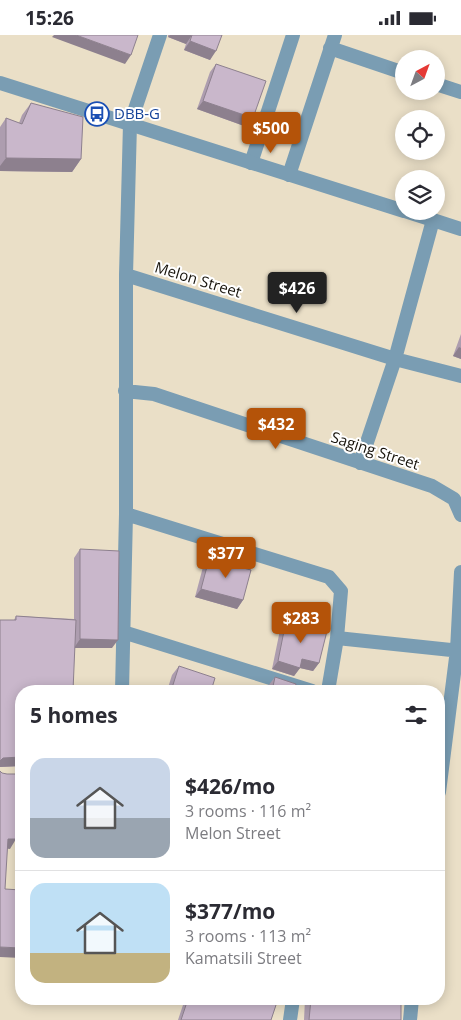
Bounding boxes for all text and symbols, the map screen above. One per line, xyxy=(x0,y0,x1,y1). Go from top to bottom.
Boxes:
text: 15:26 xyxy=(25,5,74,31)
north arrow xyxy=(395,50,445,100)
map controls xyxy=(395,50,445,220)
bus stop icon: DBB-G xyxy=(84,101,110,127)
place label: DBB-G xyxy=(114,103,160,123)
button: locate xyxy=(395,110,445,160)
pin: $500 xyxy=(241,111,301,154)
text: $500 xyxy=(253,117,289,139)
button: layers xyxy=(395,170,445,220)
street label: Melon Street xyxy=(152,256,244,302)
pin: $426 xyxy=(267,271,327,314)
text: $426 xyxy=(279,277,315,299)
pin: $432 xyxy=(246,407,306,450)
text: $432 xyxy=(258,413,294,435)
street label: Saging Street xyxy=(329,426,422,474)
pin: $377 xyxy=(196,537,256,579)
text: $377 xyxy=(208,542,244,564)
pin: $283 xyxy=(271,601,331,644)
text: $283 xyxy=(283,607,319,629)
text: 5 homes xyxy=(30,701,118,729)
icon: filters xyxy=(402,701,430,729)
text: $426/mo xyxy=(185,772,275,800)
icon: home xyxy=(70,778,130,838)
text: 3 rooms · 116 m² xyxy=(185,800,311,822)
text: Melon Street xyxy=(185,822,281,844)
text: $377/mo xyxy=(185,897,275,925)
icon: home xyxy=(70,903,130,963)
text: 3 rooms · 113 m² xyxy=(185,925,311,947)
text: Kamatsili Street xyxy=(185,947,302,969)

